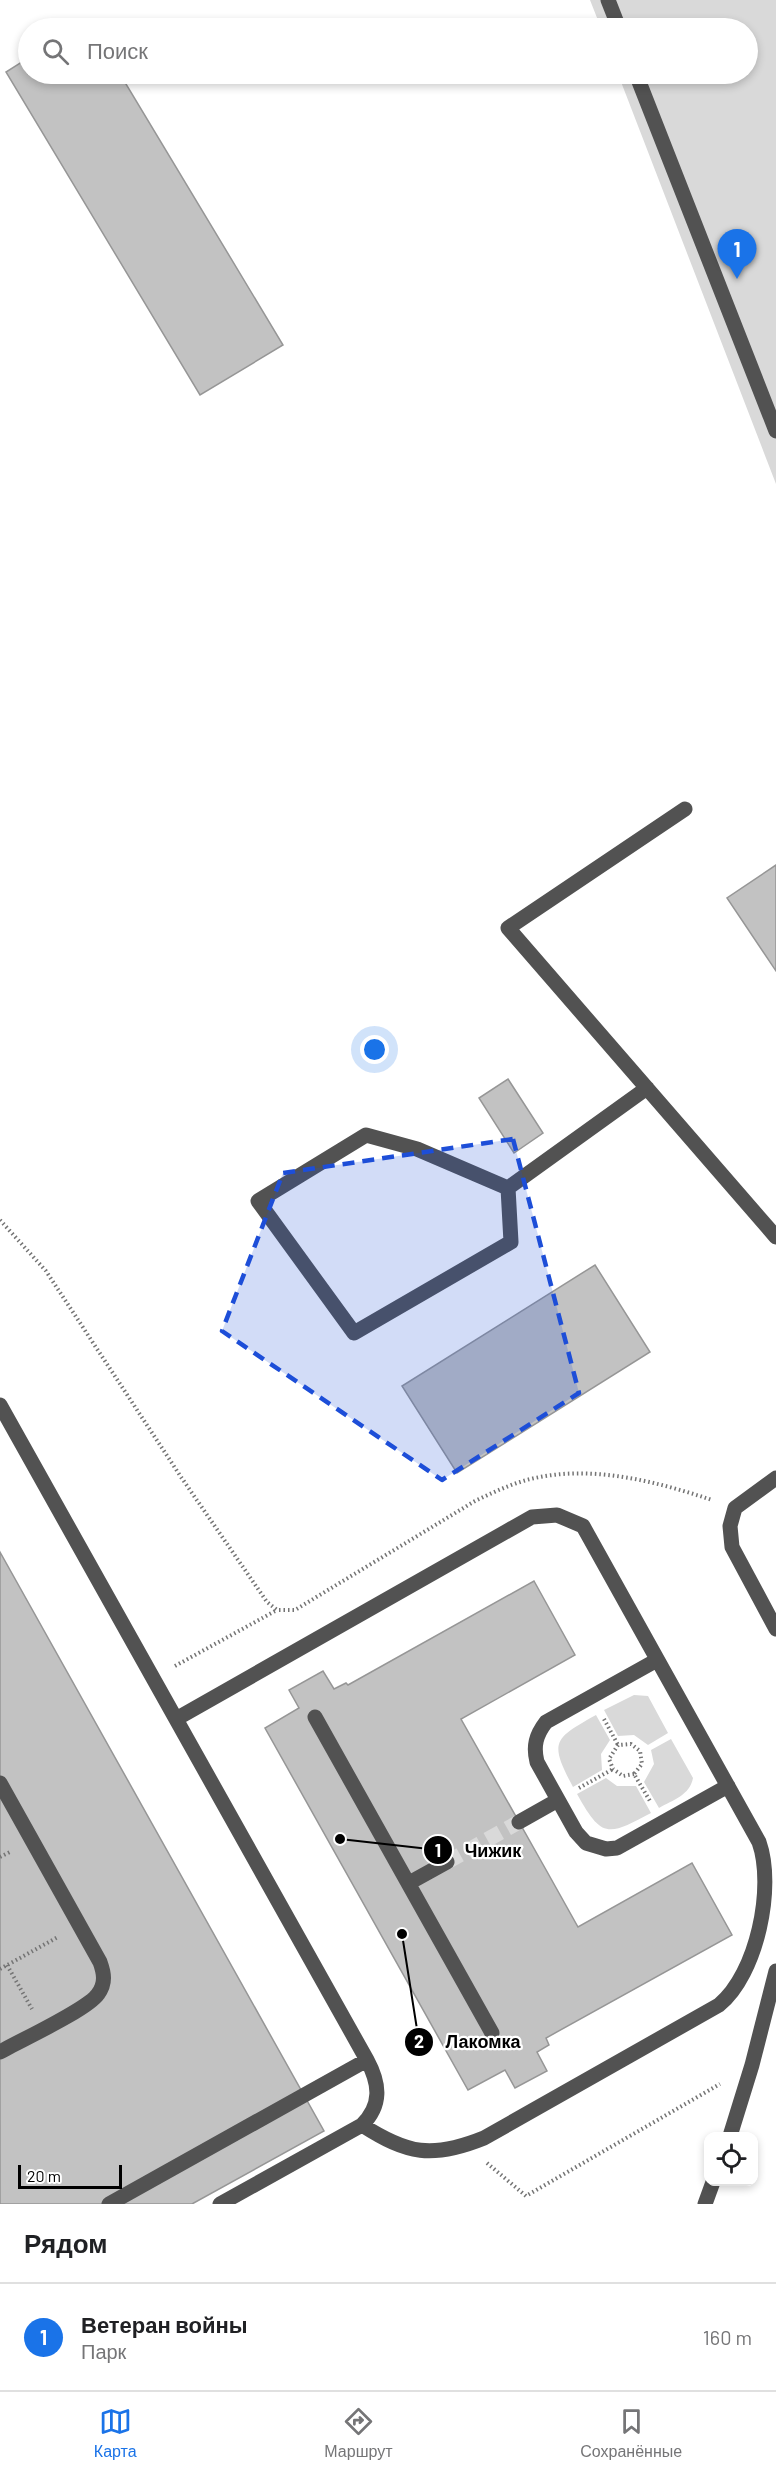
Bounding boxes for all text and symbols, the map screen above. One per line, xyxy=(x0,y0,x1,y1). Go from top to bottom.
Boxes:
search box xyxy=(18,18,758,84)
icon: search xyxy=(39,35,72,68)
text: Поиск xyxy=(87,37,148,63)
pin: 1 xyxy=(718,230,756,279)
your location xyxy=(360,1035,389,1064)
callout: Чижик xyxy=(423,1832,534,1868)
text: 1 xyxy=(435,1839,441,1861)
text: Чижик xyxy=(465,1839,522,1861)
callout: Лакомка xyxy=(404,2024,533,2060)
text: 2 xyxy=(414,2030,424,2052)
text: Лакомка xyxy=(446,2030,521,2052)
map controls xyxy=(704,2132,758,2186)
button: locate xyxy=(704,2132,758,2186)
scale bar xyxy=(18,2162,122,2190)
text: 20 m xyxy=(27,2166,61,2185)
text: Рядом xyxy=(24,2227,107,2258)
text: Ветеран войны xyxy=(81,2311,247,2337)
text: 1 xyxy=(40,2325,47,2349)
text: 160 m xyxy=(703,2325,752,2349)
text: Парк xyxy=(81,2339,126,2363)
tab: Карта xyxy=(94,2405,137,2461)
tab: Маршрут xyxy=(324,2405,393,2461)
tab: Сохранённые xyxy=(580,2405,682,2461)

